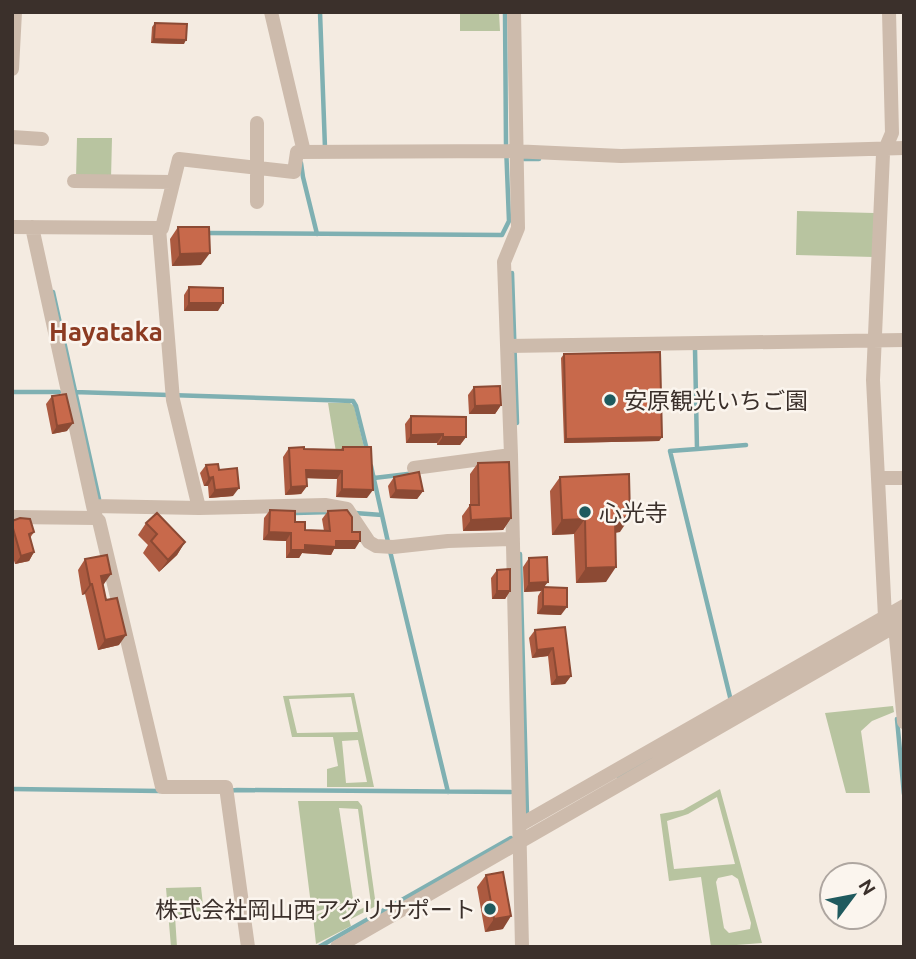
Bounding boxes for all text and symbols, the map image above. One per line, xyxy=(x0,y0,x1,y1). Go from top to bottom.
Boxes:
district label: Hayataka xyxy=(49,317,163,346)
place label: 安原観光いちご園 xyxy=(624,388,808,413)
marker: 安原観光いちご園 xyxy=(602,392,618,408)
place label: 心光寺 xyxy=(599,500,668,525)
marker: 心光寺 xyxy=(577,504,593,520)
north arrow xyxy=(818,861,888,931)
text: N xyxy=(854,875,881,899)
place label: 株式会社岡山西アグリサポート xyxy=(155,897,476,922)
marker: 株式会社岡山西アグリサポート xyxy=(482,901,498,917)

